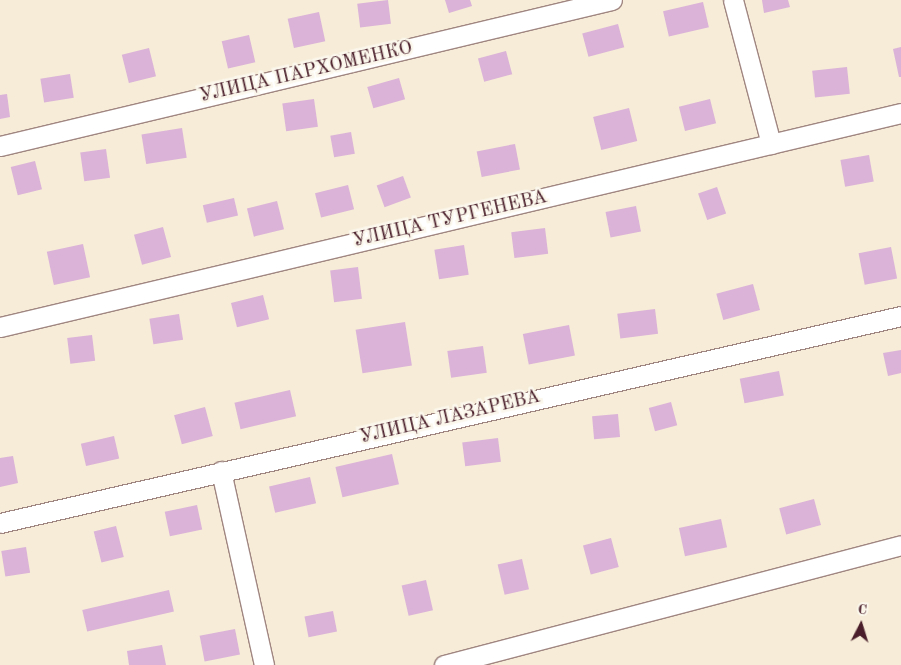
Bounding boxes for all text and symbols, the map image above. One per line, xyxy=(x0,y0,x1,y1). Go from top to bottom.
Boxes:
street label: УЛИЦА ПАРХОМЕНКО xyxy=(197,37,415,109)
street label: УЛИЦА ТУРГЕНЕВА xyxy=(350,187,550,253)
street label: УЛИЦА ЛАЗАРЕВА xyxy=(357,386,543,450)
north arrow xyxy=(836,600,886,650)
text: С xyxy=(857,603,868,617)

